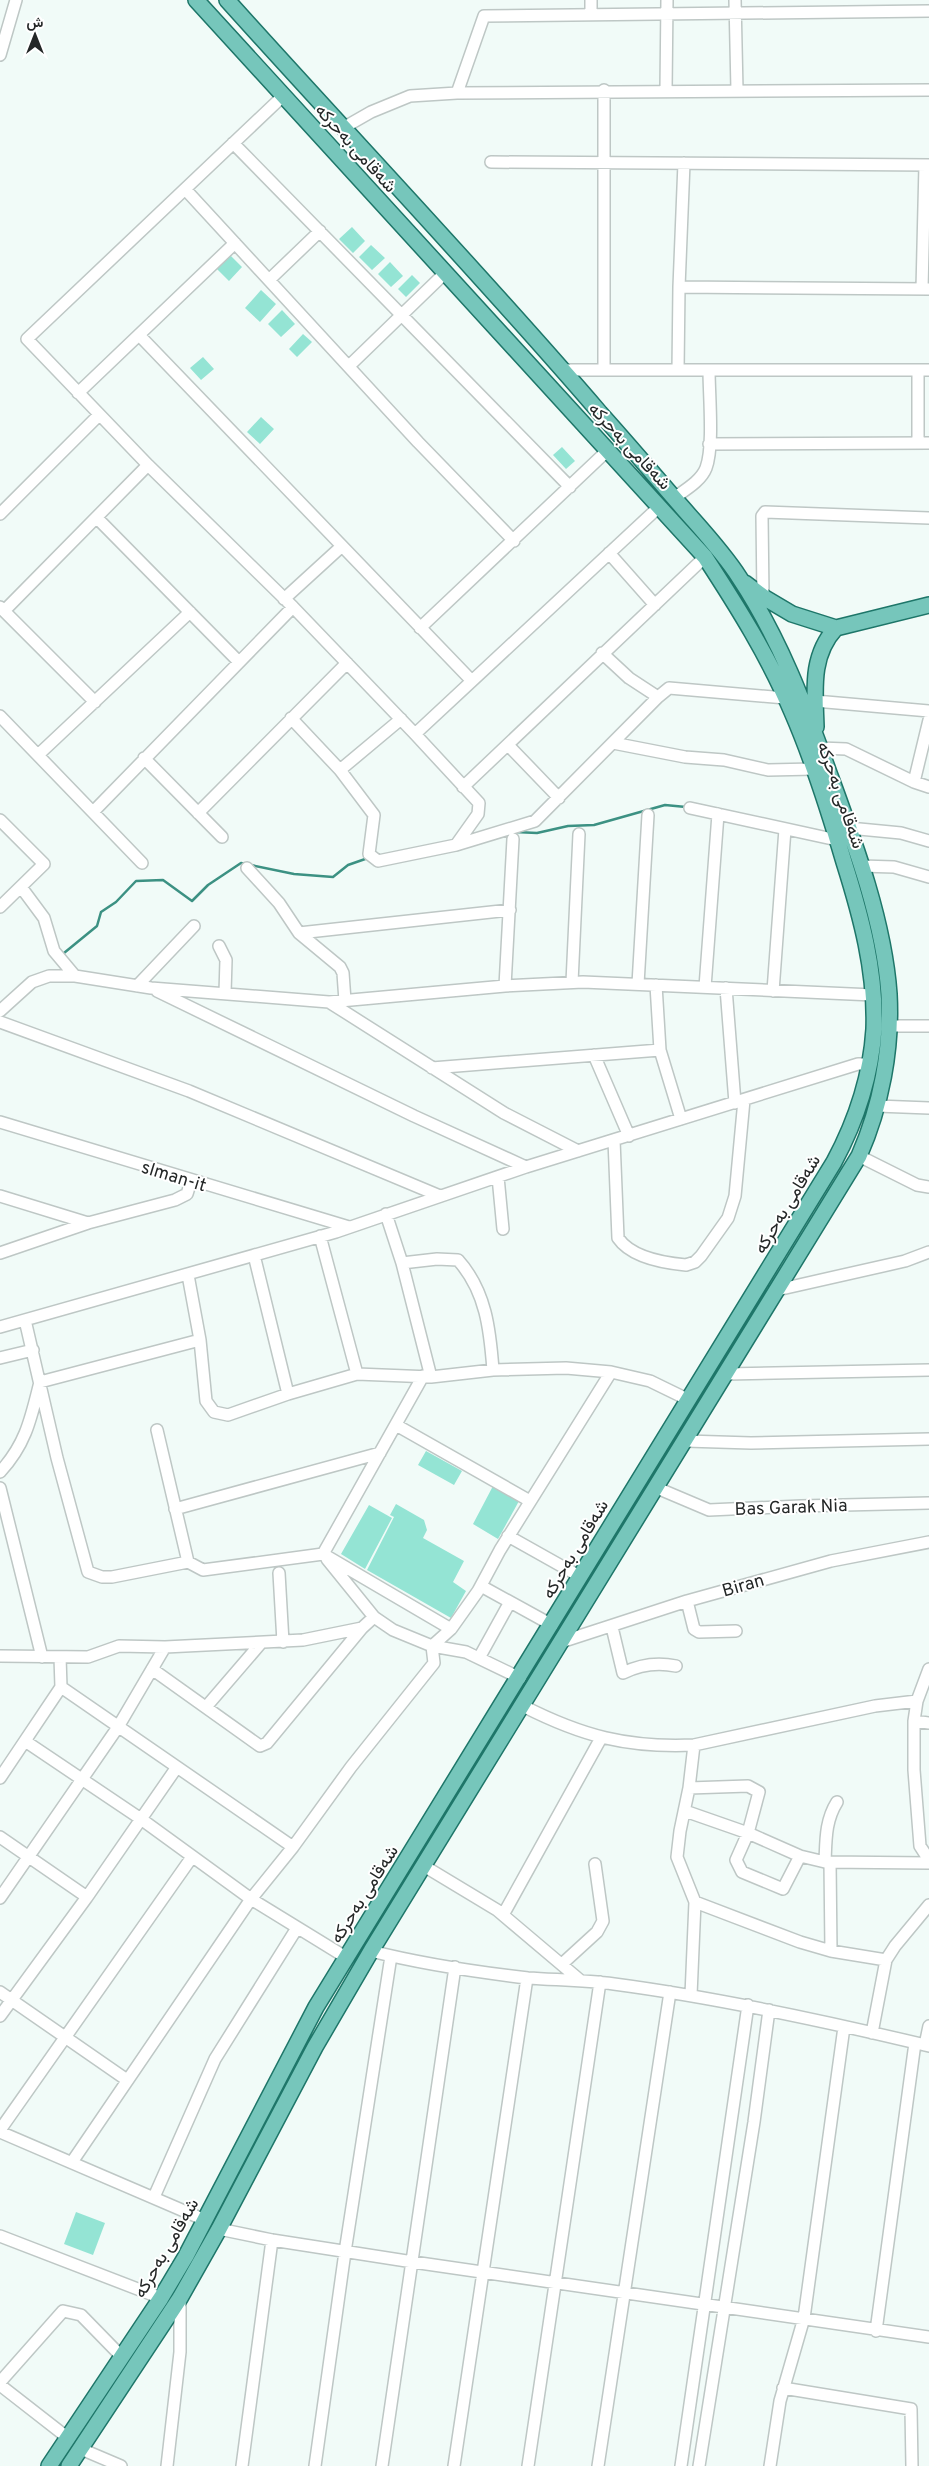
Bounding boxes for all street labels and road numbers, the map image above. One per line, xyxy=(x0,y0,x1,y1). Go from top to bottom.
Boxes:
street label: شەقامی بەحرکە xyxy=(309,100,401,198)
street label: شەقامی بەحرکە xyxy=(582,398,675,496)
street label: شەقامی بەحرکە xyxy=(811,739,869,852)
street label: شەقامی بەحرکە xyxy=(750,1151,827,1259)
street label: slman-it xyxy=(138,1157,209,1198)
street label: Bas Garak Nia xyxy=(734,1495,848,1522)
street label: شەقامی بەحرکە xyxy=(538,1496,615,1604)
street label: Biran xyxy=(720,1569,767,1603)
street label: شەقامی بەحرکە xyxy=(326,1841,405,1948)
street label: شەقامی بەحرکە xyxy=(129,2195,205,2303)

